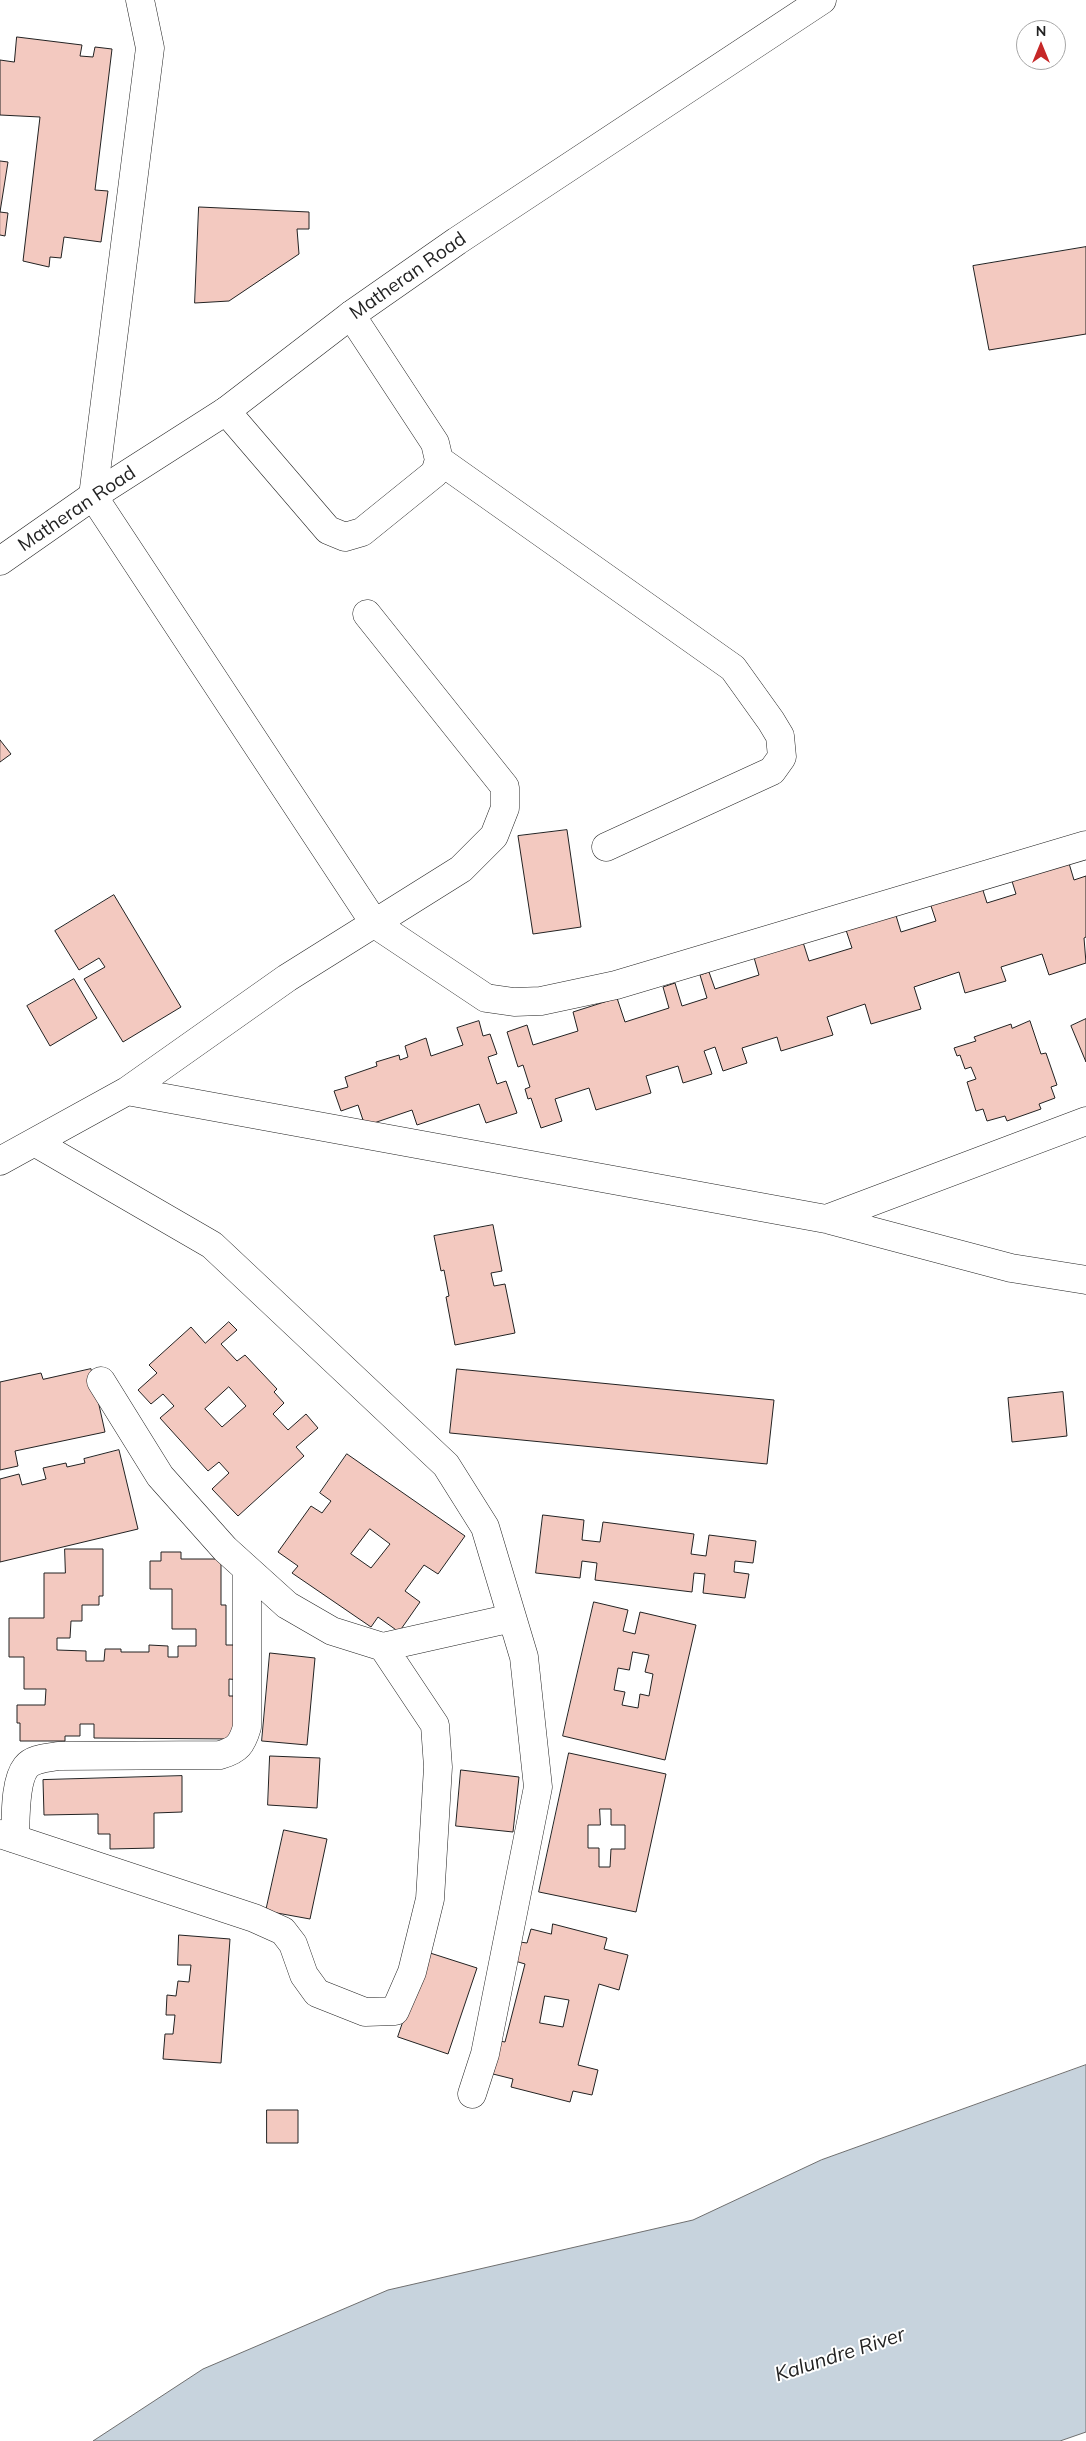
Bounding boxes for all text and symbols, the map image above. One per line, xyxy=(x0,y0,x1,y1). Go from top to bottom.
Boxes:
north arrow xyxy=(1016,20,1066,70)
text: N xyxy=(1036,22,1046,40)
street label: Matheran Road xyxy=(345,227,471,325)
street label: Matheran Road xyxy=(14,461,140,557)
water label: Kalundre River xyxy=(772,2323,908,2387)

